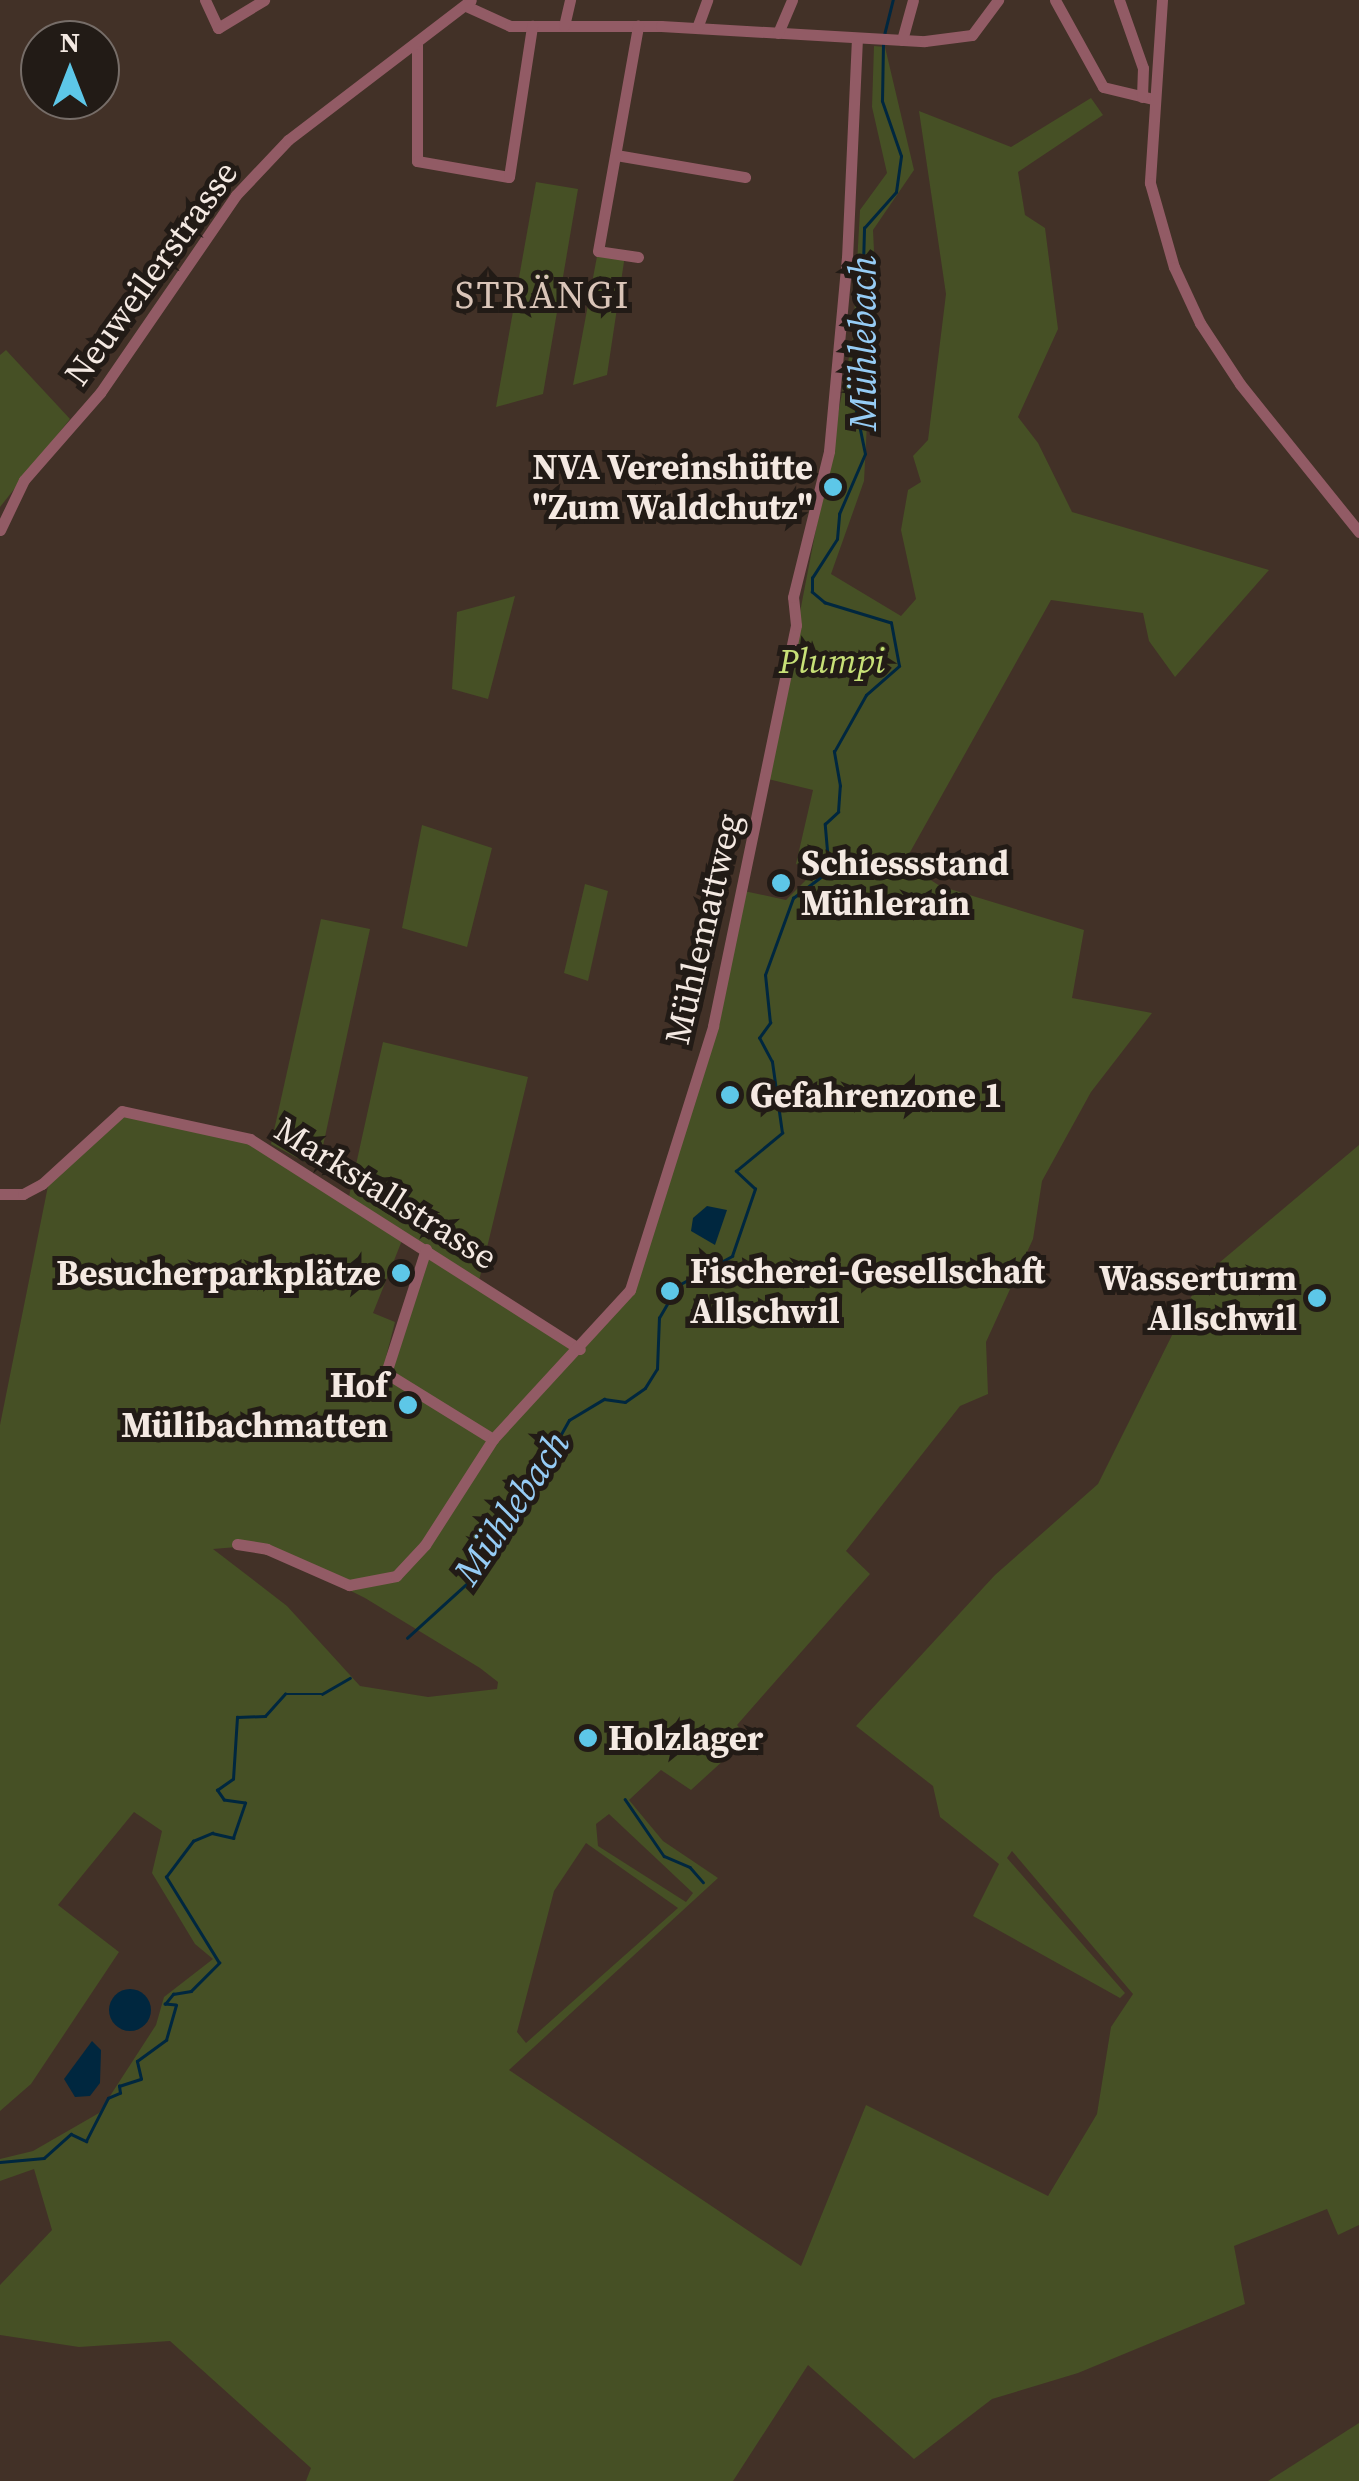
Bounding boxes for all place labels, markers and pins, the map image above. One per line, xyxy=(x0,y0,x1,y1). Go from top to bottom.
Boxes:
place label: NVA Vereinshütte "Zum Waldchutz" xyxy=(532,446,813,528)
marker: NVA Vereinshütte "Zum Waldchutz" xyxy=(822,476,844,498)
place label: Schiessstand Mühlerain xyxy=(801,842,1009,924)
marker: Schiessstand Mühlerain xyxy=(770,872,792,894)
place label: Gefahrenzone 1 xyxy=(750,1074,1002,1116)
marker: Gefahrenzone 1 xyxy=(719,1084,741,1106)
place label: Fischerei-Gesellschaft Allschwil xyxy=(690,1250,1045,1332)
place label: Besucherparkplätze xyxy=(56,1252,381,1294)
place label: Wasserturm Allschwil xyxy=(1099,1257,1297,1339)
marker: Besucherparkplätze xyxy=(390,1262,412,1284)
marker: Fischerei-Gesellschaft Allschwil xyxy=(659,1280,681,1302)
marker: Wasserturm Allschwil xyxy=(1306,1287,1328,1309)
place label: Hof Mülibachmatten xyxy=(121,1364,388,1446)
marker: Hof Mülibachmatten xyxy=(397,1394,419,1416)
place label: Holzlager xyxy=(608,1717,763,1759)
marker: Holzlager xyxy=(577,1727,599,1749)

